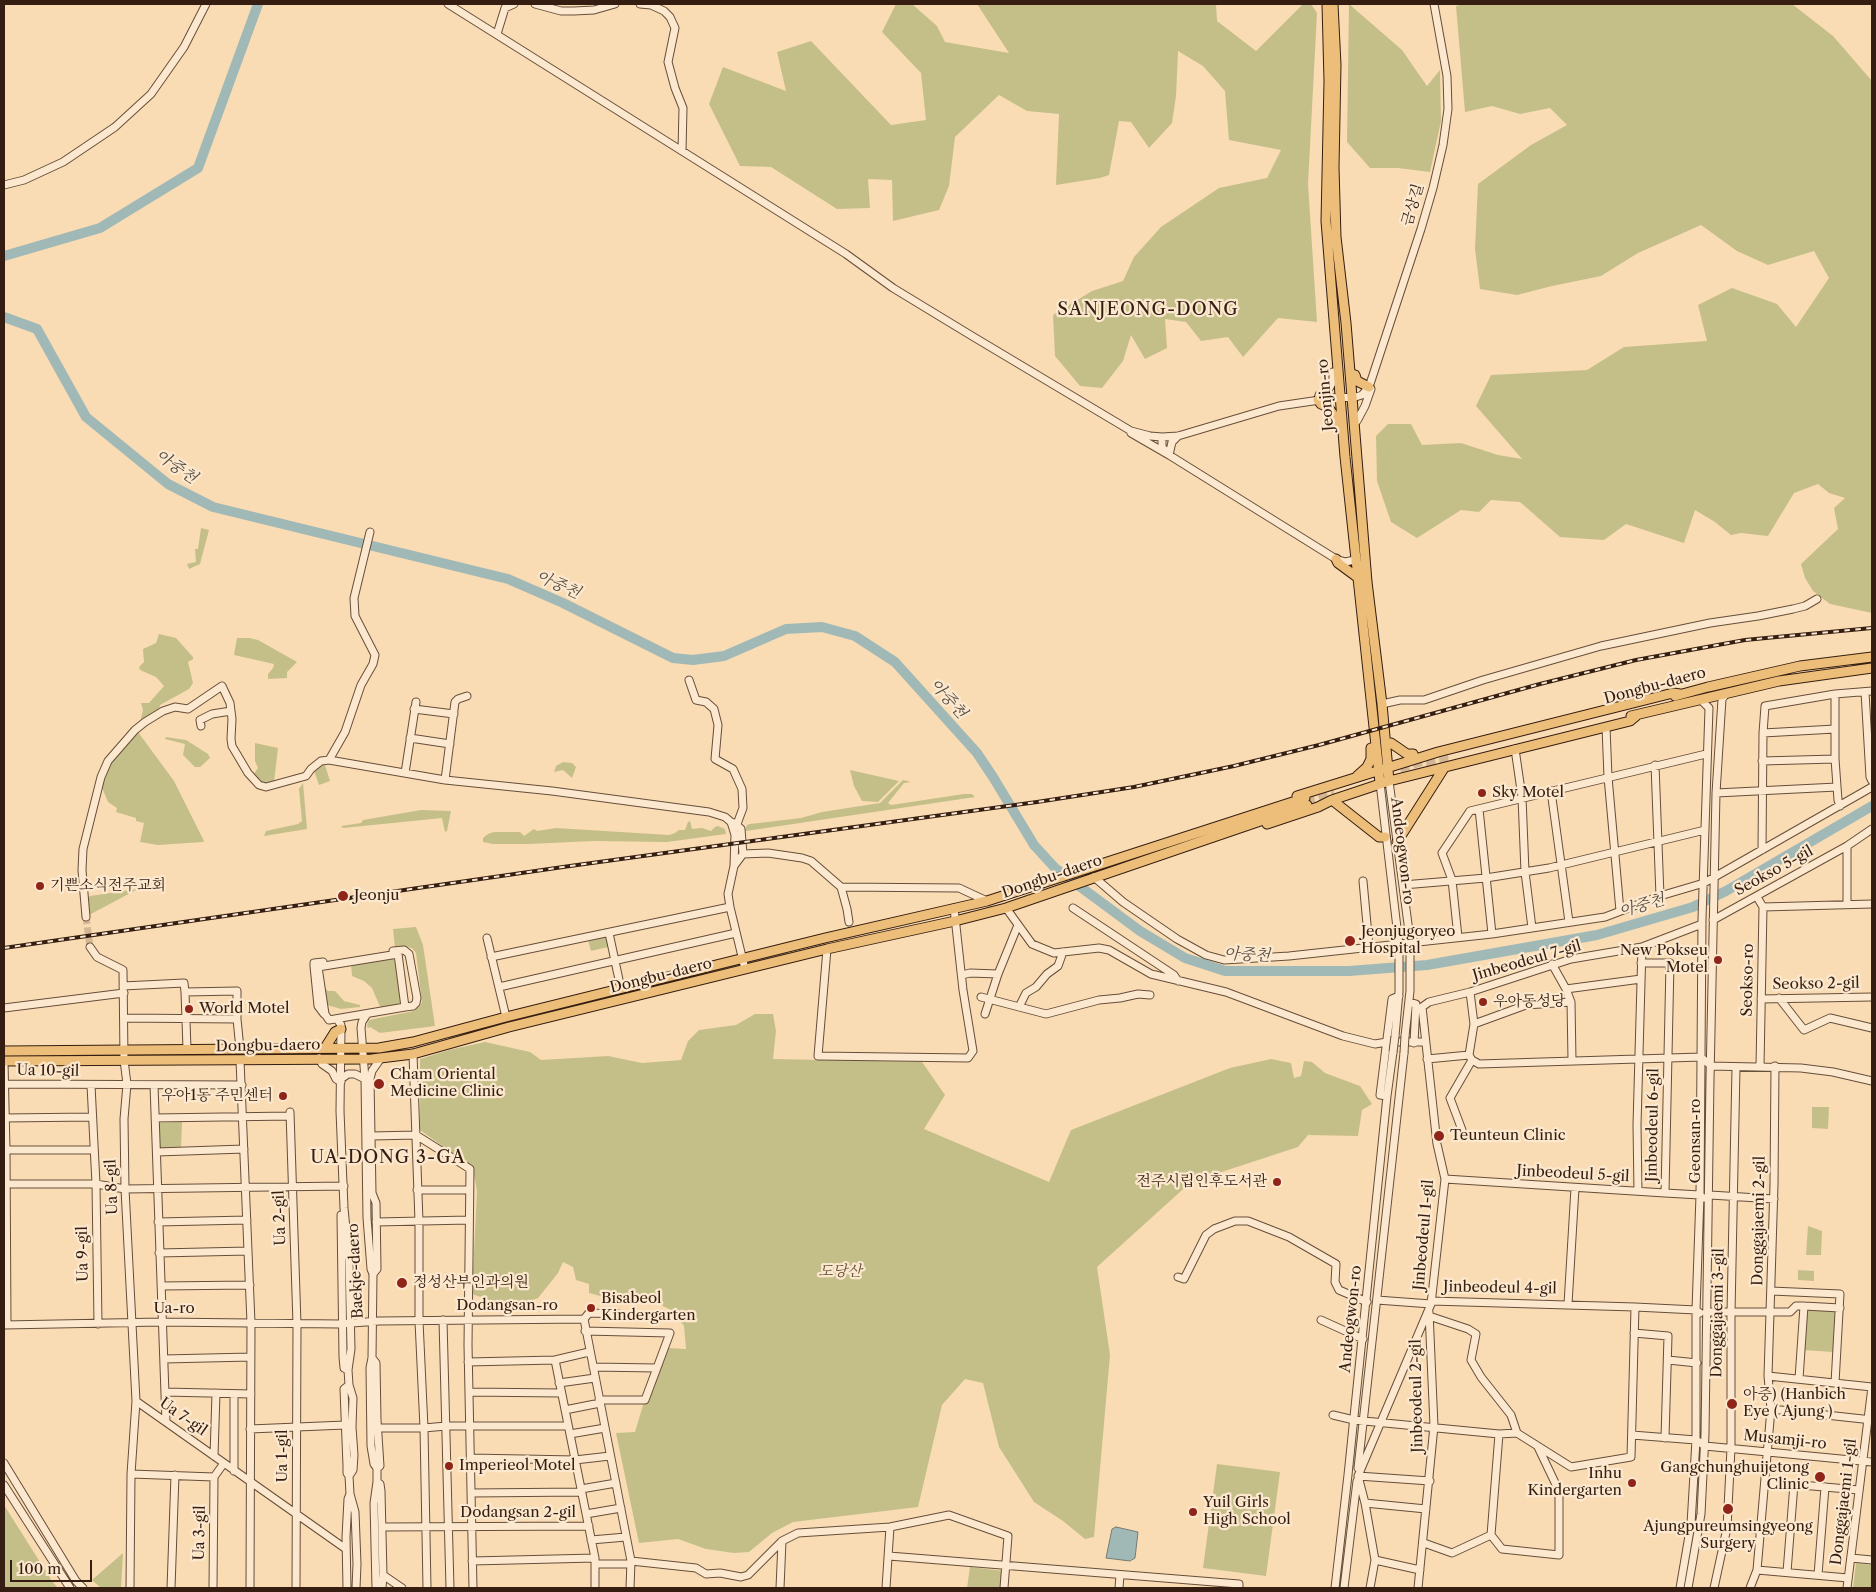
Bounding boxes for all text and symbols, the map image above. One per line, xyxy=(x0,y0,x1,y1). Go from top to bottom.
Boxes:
street label: 금상길 xyxy=(1398,182,1428,228)
district label: SANJEONG-DONG xyxy=(1056,299,1240,321)
street label: Jeonjin-ro xyxy=(1314,358,1338,432)
water label: 아중천 xyxy=(151,446,201,488)
water label: 아중천 xyxy=(533,567,583,603)
street label: Dongbu-daero xyxy=(1602,664,1708,708)
water label: 아중천 xyxy=(925,675,971,723)
place label: Sky Motel xyxy=(1492,784,1564,802)
marker: Sky Motel xyxy=(1476,787,1488,799)
street label: Andeogwon-ro xyxy=(1386,796,1418,906)
street label: Seokso 5-gil xyxy=(1732,842,1816,900)
street label: Dongbu-daero xyxy=(1000,851,1104,903)
place label: 기쁜소식전주교회 xyxy=(50,877,166,895)
marker: 기쁜소식전주교회 xyxy=(34,880,46,892)
place label: Jeonju xyxy=(354,887,400,905)
marker: Jeonju xyxy=(336,889,350,903)
water label: 아중천 xyxy=(1617,890,1667,922)
place label: Jeonjugoryeo Hospital xyxy=(1361,923,1455,958)
marker: Jeonjugoryeo Hospital xyxy=(1343,934,1357,948)
street label: Jinbeodeul 7-gil xyxy=(1471,937,1583,985)
place label: New Pokseu Motel xyxy=(1620,942,1708,977)
street label: Seokso-ro xyxy=(1738,943,1758,1017)
water label: 아중천 xyxy=(1223,944,1271,966)
marker: New Pokseu Motel xyxy=(1712,954,1724,966)
street label: Dongbu-daero xyxy=(608,955,714,997)
street label: Seokso 2-gil xyxy=(1772,974,1860,994)
place label: 우아동성당 xyxy=(1493,993,1565,1011)
marker: 우아동성당 xyxy=(1477,996,1489,1008)
place label: World Motel xyxy=(199,1000,289,1018)
marker: World Motel xyxy=(183,1003,195,1015)
street label: Dongbu-daero xyxy=(216,1036,320,1056)
street label: Ua 10-gil xyxy=(17,1061,79,1081)
place label: Cham Oriental Medicine Clinic xyxy=(390,1066,504,1101)
street label: Jinbeodeul 6-gil xyxy=(1643,1068,1663,1182)
marker: Cham Oriental Medicine Clinic xyxy=(372,1077,386,1091)
place label: 우아1동 주민센터 xyxy=(161,1087,273,1105)
marker: 우아1동 주민센터 xyxy=(277,1090,289,1102)
street label: Geonsan-ro xyxy=(1687,1098,1705,1184)
place label: Teunteun Clinic xyxy=(1450,1127,1566,1145)
marker: Teunteun Clinic xyxy=(1432,1129,1446,1143)
district label: UA-DONG 3-GA xyxy=(309,1147,467,1169)
street label: Donggajaemi 2-gil xyxy=(1749,1156,1769,1286)
street label: Ua 8-gil xyxy=(102,1159,122,1215)
street label: Jinbeodeul 5-gil xyxy=(1516,1162,1630,1186)
place label: 전주시립인후도서관 xyxy=(1137,1173,1267,1191)
marker: 전주시립인후도서관 xyxy=(1271,1176,1283,1188)
street label: Jinbeodeul 1-gil xyxy=(1410,1179,1438,1291)
street label: Ua 2-gil xyxy=(270,1190,290,1246)
street label: Baekje-daero xyxy=(345,1223,367,1319)
street label: Ua 9-gil xyxy=(74,1226,92,1282)
street label: Donggajaemi 3-gil xyxy=(1708,1248,1728,1378)
park label: 도당산 xyxy=(818,1263,862,1281)
street label: Andeogwon-ro xyxy=(1336,1264,1366,1374)
place label: 정성산부인과의원 xyxy=(413,1274,529,1292)
marker: 정성산부인과의원 xyxy=(395,1276,409,1290)
street label: Jinbeodeul 4-gil xyxy=(1443,1278,1557,1298)
place label: Bisabeol Kindergarten xyxy=(601,1290,696,1325)
street label: Dodangsan-ro xyxy=(456,1297,558,1315)
street label: Ua-ro xyxy=(153,1300,195,1318)
marker: Bisabeol Kindergarten xyxy=(585,1302,597,1314)
street label: Jinbeodeul 2-gil xyxy=(1407,1339,1427,1453)
place label: 아중) (Hanbich Eye ( Ajung ) xyxy=(1743,1386,1846,1421)
street label: Ua 7-gil xyxy=(156,1394,210,1440)
marker: 아중) (Hanbich Eye ( Ajung ) xyxy=(1725,1397,1739,1411)
street label: Musamji-ro xyxy=(1743,1427,1827,1453)
street label: Ua 1-gil xyxy=(274,1429,292,1483)
street label: Donggajaemi 1-gil xyxy=(1827,1438,1861,1566)
place label: Imperieol Motel xyxy=(459,1457,575,1475)
place label: Gangchunghuijetong Clinic xyxy=(1660,1459,1809,1494)
marker: Imperieol Motel xyxy=(443,1460,455,1472)
place label: Inhu Kindergarten xyxy=(1527,1465,1622,1500)
marker: Gangchunghuijetong Clinic xyxy=(1813,1470,1827,1484)
marker: Inhu Kindergarten xyxy=(1626,1477,1638,1489)
place label: Yuil Girls High School xyxy=(1203,1494,1291,1529)
marker: Ajungpureumsingyeong Surgery xyxy=(1721,1502,1735,1516)
street label: Dodangsan 2-gil xyxy=(460,1504,576,1522)
street label: Ua 3-gil xyxy=(191,1505,209,1561)
marker: Yuil Girls High School xyxy=(1187,1506,1199,1518)
place label: Ajungpureumsingyeong Surgery xyxy=(1643,1518,1813,1553)
scale bar xyxy=(12,1550,95,1582)
text: 100 m xyxy=(18,1559,61,1578)

